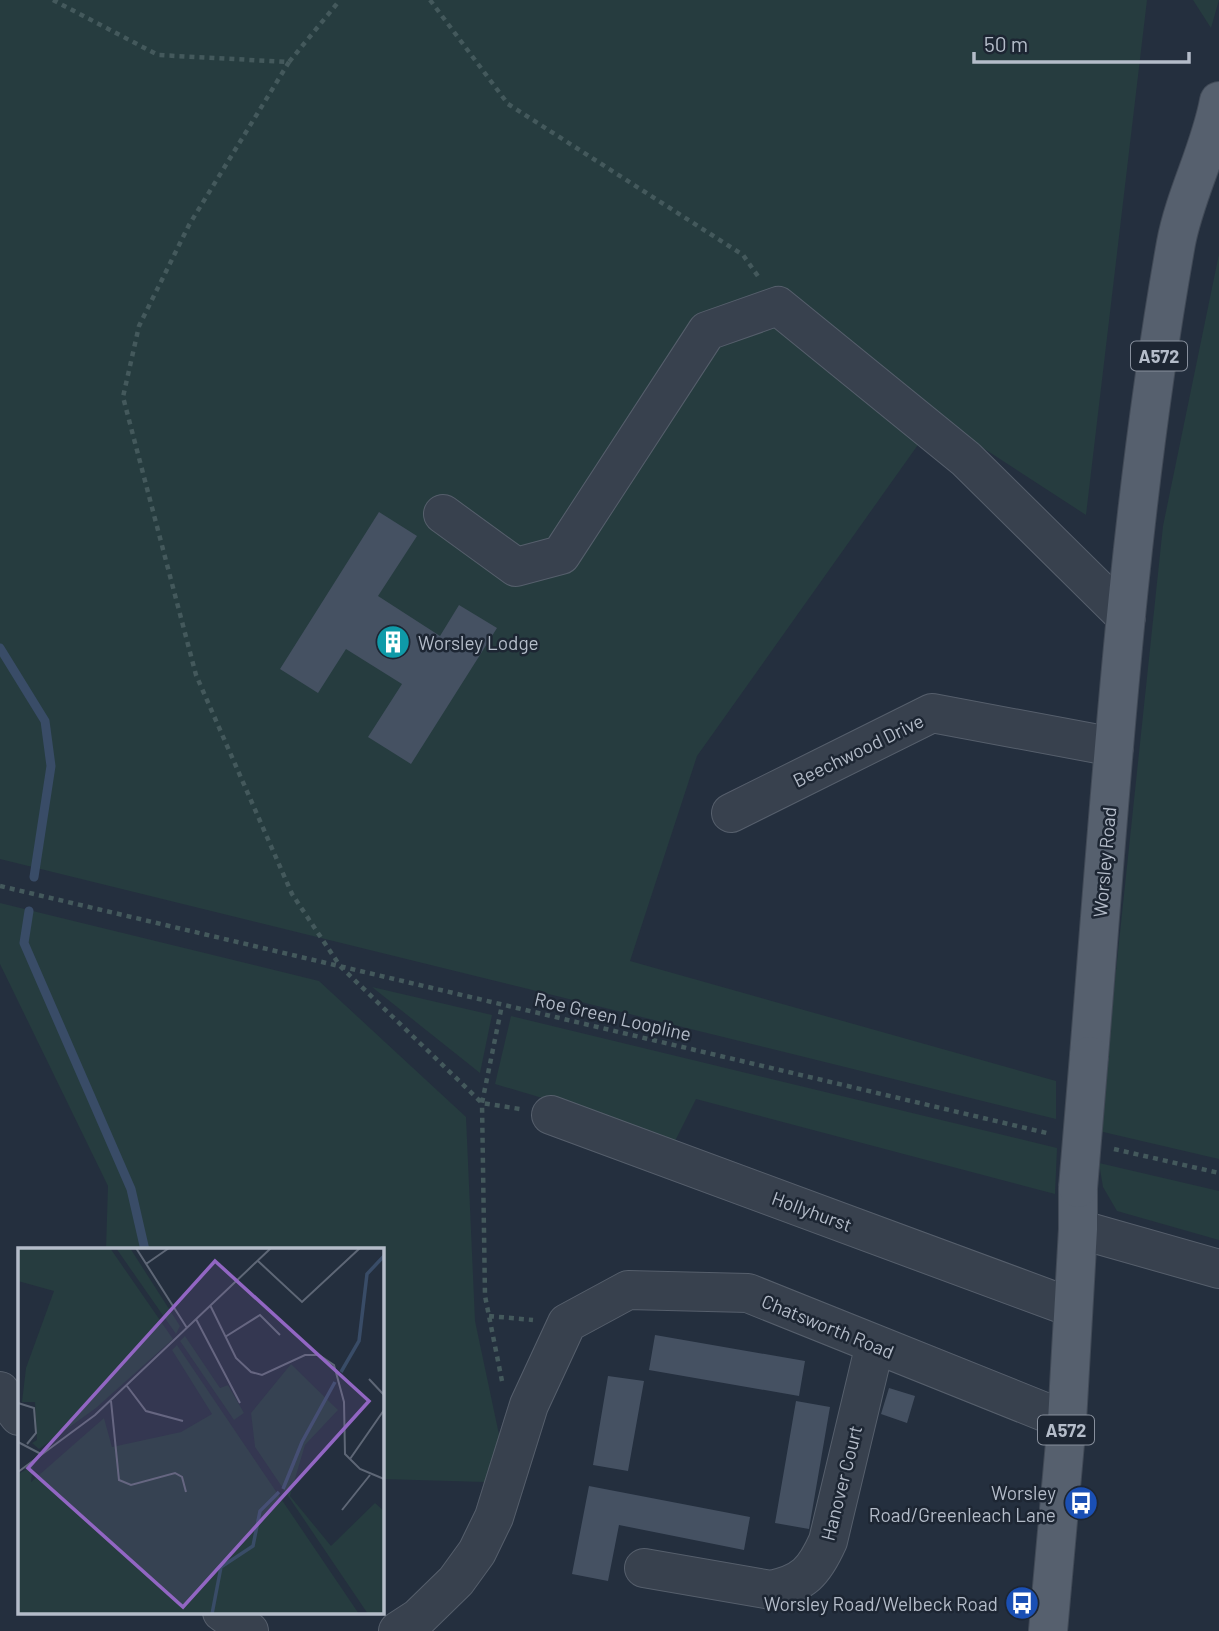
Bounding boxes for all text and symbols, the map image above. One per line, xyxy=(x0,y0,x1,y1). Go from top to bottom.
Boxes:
scale bar xyxy=(974,21,1189,65)
text: 50 m xyxy=(984,31,1028,56)
road number: A572 xyxy=(1131,342,1187,370)
building icon: Worsley Lodge xyxy=(374,623,412,661)
place label: Worsley Lodge xyxy=(418,631,539,654)
street label: Beechwood Drive xyxy=(789,708,927,792)
street label: Worsley Road xyxy=(1088,806,1120,918)
street label: Roe Green Loopline xyxy=(532,987,694,1045)
street label: Hollyhurst xyxy=(769,1186,855,1236)
inset map xyxy=(18,1248,383,1614)
street label: Chatsworth Road xyxy=(758,1289,898,1363)
road number: A572 xyxy=(1038,1415,1094,1444)
street label: Hanover Court xyxy=(816,1423,866,1543)
place label: Worsley Road/Greenleach Lane xyxy=(869,1481,1056,1526)
bus stop icon: Worsley Road/Greenleach Lane xyxy=(1062,1484,1100,1522)
bus stop icon: Worsley Road/Welbeck Road xyxy=(1003,1584,1041,1622)
place label: Worsley Road/Welbeck Road xyxy=(764,1592,998,1615)

